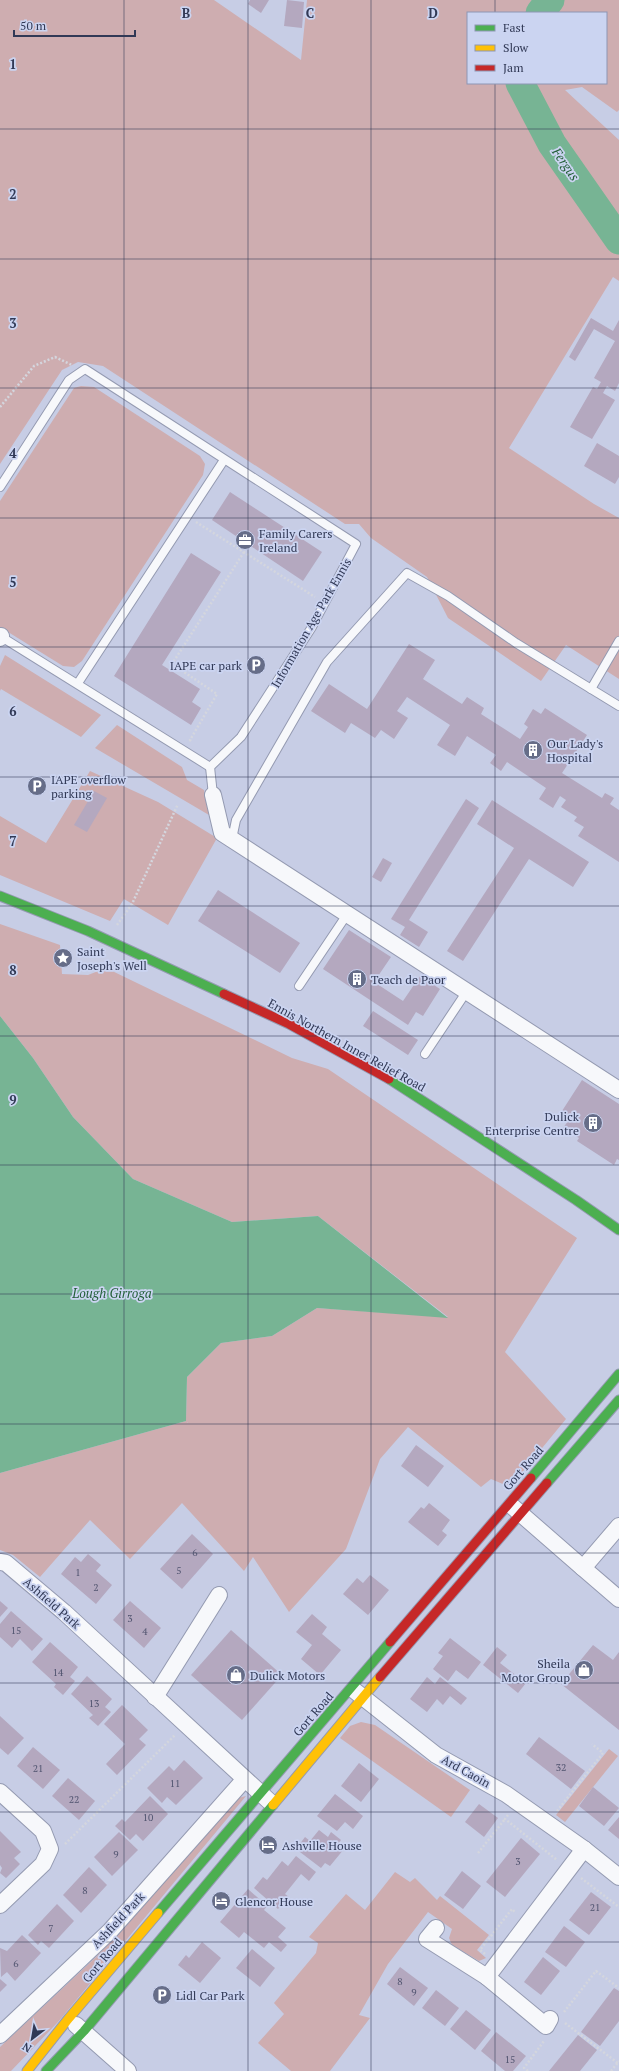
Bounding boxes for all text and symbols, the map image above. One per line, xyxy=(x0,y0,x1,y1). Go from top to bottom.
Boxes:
text: B xyxy=(182,4,190,22)
text: C xyxy=(306,4,314,22)
text: D xyxy=(428,4,438,22)
scale bar xyxy=(14,12,135,38)
legend xyxy=(467,12,607,84)
text: 50 m xyxy=(20,18,47,33)
text: Fast xyxy=(503,20,526,35)
text: Slow xyxy=(503,40,529,55)
text: 1 xyxy=(9,55,17,73)
text: Jam xyxy=(503,60,524,75)
water label: Fergus xyxy=(548,143,584,185)
text: 2 xyxy=(9,185,17,203)
text: 3 xyxy=(9,314,17,332)
text: 4 xyxy=(9,444,17,462)
place label: Family Carers Ireland xyxy=(259,526,332,555)
office icon: Family Carers Ireland xyxy=(234,529,256,551)
street label: Information Age Park Ennis xyxy=(268,555,354,691)
text: 5 xyxy=(9,573,17,591)
parking icon: IAPE car park xyxy=(245,654,267,676)
place label: IAPE car park xyxy=(170,658,243,673)
text: 6 xyxy=(9,702,17,720)
place label: Our Lady's Hospital xyxy=(547,736,603,765)
building icon: Our Lady's Hospital xyxy=(522,739,544,761)
place label: IAPE overflow parking xyxy=(51,772,126,801)
parking icon: IAPE overflow parking xyxy=(26,775,48,797)
text: 7 xyxy=(9,832,17,850)
place label: Saint Joseph's Well xyxy=(77,944,147,973)
place icon: Saint Joseph's Well xyxy=(52,947,74,969)
text: 8 xyxy=(9,961,17,979)
building icon: Teach de Paor xyxy=(346,968,368,990)
place label: Teach de Paor xyxy=(371,972,446,987)
street label: Ennis Northern Inner Relief Road xyxy=(266,995,429,1095)
text: 9 xyxy=(9,1091,17,1109)
place label: Dulick Enterprise Centre xyxy=(485,1109,580,1138)
building icon: Dulick Enterprise Centre xyxy=(582,1112,604,1134)
water label: Lough Girroga xyxy=(71,1284,152,1302)
street label: Gort Road xyxy=(500,1443,546,1493)
house number: 6 xyxy=(192,1546,198,1559)
house number: 5 xyxy=(176,1564,182,1577)
house number: 1 xyxy=(75,1566,81,1579)
street label: Ashfield Park xyxy=(20,1574,84,1632)
house number: 2 xyxy=(93,1581,99,1594)
house number: 3 xyxy=(127,1612,133,1625)
house number: 15 xyxy=(11,1624,21,1637)
house number: 4 xyxy=(142,1625,148,1638)
place label: Sheila Motor Group xyxy=(501,1656,570,1685)
shop icon: Sheila Motor Group xyxy=(573,1659,595,1681)
shop icon: Dulick Motors xyxy=(225,1664,247,1686)
house number: 14 xyxy=(53,1666,64,1679)
place label: Dulick Motors xyxy=(250,1668,325,1683)
street label: Gort Road xyxy=(290,1689,336,1739)
house number: 13 xyxy=(89,1697,99,1710)
street label: Ard Caoin xyxy=(439,1751,493,1791)
house number: 32 xyxy=(556,1761,566,1774)
house number: 21 xyxy=(33,1762,43,1775)
house number: 11 xyxy=(170,1777,180,1790)
house number: 22 xyxy=(69,1793,79,1806)
house number: 10 xyxy=(143,1811,153,1824)
hotel icon: Ashville House xyxy=(257,1834,279,1856)
place label: Ashville House xyxy=(282,1838,362,1853)
house number: 9 xyxy=(113,1848,119,1861)
house number: 3 xyxy=(515,1855,521,1868)
house number: 8 xyxy=(82,1884,88,1897)
street label: Ashfield Park xyxy=(88,1888,148,1951)
hotel icon: Glencor House xyxy=(210,1890,232,1912)
place label: Glencor House xyxy=(235,1894,313,1909)
house number: 21 xyxy=(590,1901,600,1914)
house number: 7 xyxy=(48,1922,54,1935)
street label: Gort Road xyxy=(79,1934,125,1985)
house number: 6 xyxy=(13,1957,19,1970)
house number: 8 xyxy=(397,1975,403,1988)
parking icon: Lidl Car Park xyxy=(151,1984,173,2006)
house number: 9 xyxy=(411,1986,417,1999)
place label: Lidl Car Park xyxy=(176,1988,246,2003)
north arrow xyxy=(12,2019,52,2059)
text: N xyxy=(19,2039,34,2056)
house number: 15 xyxy=(505,2053,515,2066)

